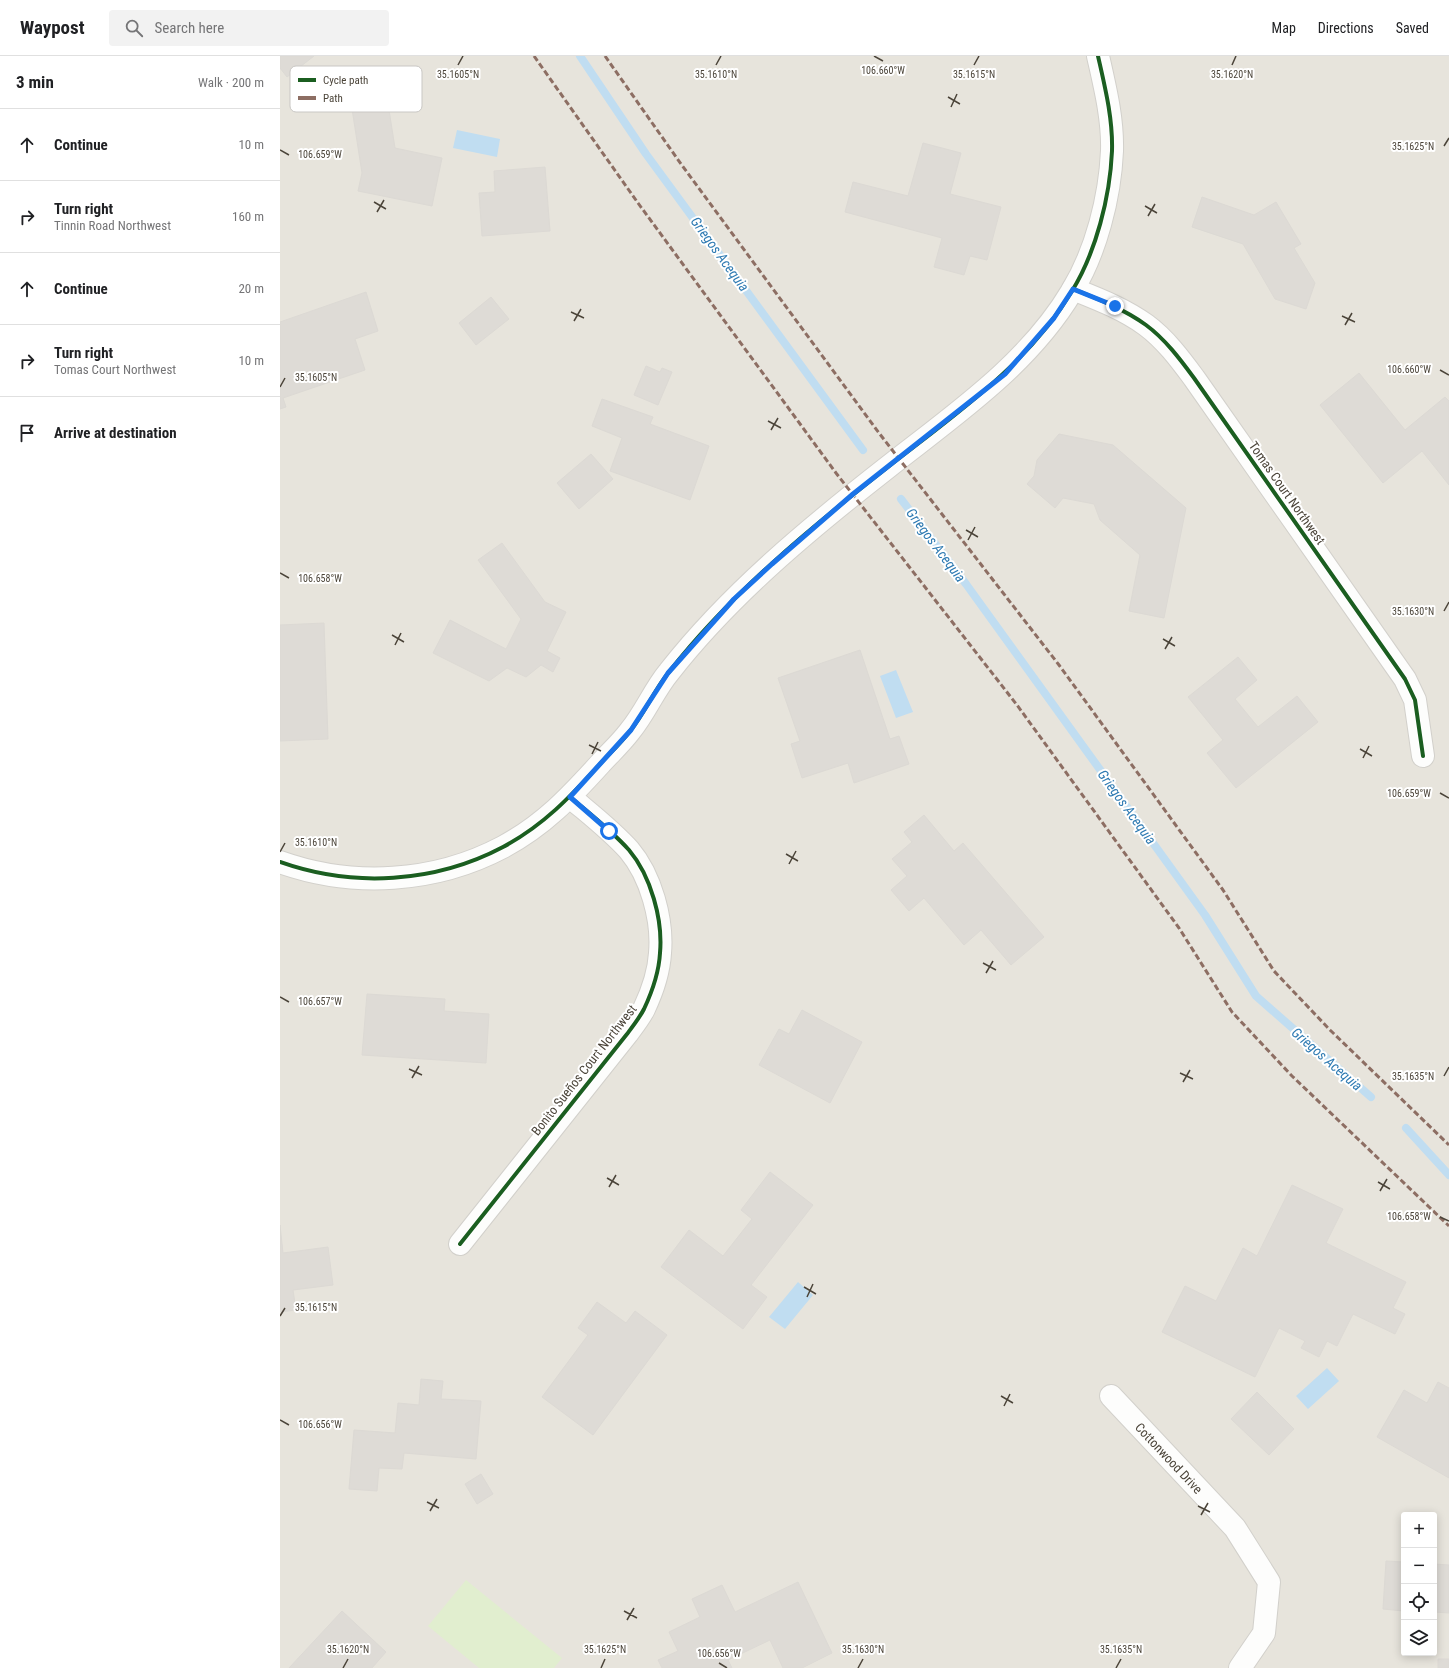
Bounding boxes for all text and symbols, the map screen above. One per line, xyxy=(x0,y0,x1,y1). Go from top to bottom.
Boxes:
search box xyxy=(109,10,389,46)
text: Waypost xyxy=(20,16,85,39)
icon: search xyxy=(123,17,145,39)
text: Search here xyxy=(155,19,224,37)
text: Map xyxy=(1272,20,1296,36)
text: Directions xyxy=(1318,20,1374,36)
text: Saved xyxy=(1396,20,1429,36)
text: 106.660°W xyxy=(861,65,905,76)
legend xyxy=(290,66,422,112)
text: 35.1605°N xyxy=(437,69,479,80)
text: 35.1610°N xyxy=(695,69,737,80)
text: 35.1615°N xyxy=(953,69,995,80)
text: 35.1620°N xyxy=(1211,69,1253,80)
text: 3 min xyxy=(16,72,54,92)
text: Cycle path xyxy=(323,74,368,87)
text: Walk · 200 m xyxy=(198,75,264,90)
text: Path xyxy=(323,92,343,105)
icon: ahead xyxy=(16,134,38,156)
text: Continue xyxy=(54,136,108,154)
text: 10 m xyxy=(238,137,264,152)
text: 35.1625°N xyxy=(1392,141,1434,152)
text: 106.659°W xyxy=(298,149,342,160)
text: Turn right xyxy=(54,200,113,218)
icon: right xyxy=(16,206,38,228)
text: 160 m xyxy=(232,209,264,224)
water label: Griegos Acequia xyxy=(688,214,752,294)
text: Tinnin Road Northwest xyxy=(54,218,171,233)
icon: ahead xyxy=(16,278,38,300)
text: Continue xyxy=(54,280,108,298)
text: 20 m xyxy=(238,281,264,296)
route end xyxy=(1106,297,1124,315)
text: Turn right xyxy=(54,344,113,362)
icon: right xyxy=(16,350,38,372)
text: 10 m xyxy=(238,353,264,368)
text: Tomas Court Northwest xyxy=(54,362,176,377)
text: 106.660°W xyxy=(1387,364,1431,375)
text: 35.1605°N xyxy=(295,372,337,383)
icon: arrive xyxy=(16,422,38,444)
text: Arrive at destination xyxy=(54,424,177,442)
street label: Tomas Court Northwest xyxy=(1246,439,1328,547)
water label: Griegos Acequia xyxy=(903,505,969,585)
text: 106.658°W xyxy=(298,573,342,584)
text: 35.1630°N xyxy=(1392,606,1434,617)
water label: Griegos Acequia xyxy=(1095,767,1159,847)
text: 106.659°W xyxy=(1387,788,1431,799)
route start xyxy=(600,822,618,840)
text: 35.1610°N xyxy=(295,837,337,848)
text: 106.657°W xyxy=(298,996,342,1007)
street label: Bonito Sueños Court Northwest xyxy=(528,1002,640,1138)
water label: Griegos Acequia xyxy=(1289,1024,1365,1094)
text: 35.1635°N xyxy=(1392,1071,1434,1082)
text: 106.658°W xyxy=(1387,1211,1431,1222)
text: 35.1615°N xyxy=(295,1302,337,1313)
text: 106.656°W xyxy=(298,1419,342,1430)
street label: Cottonwood Drive xyxy=(1132,1420,1206,1496)
map controls xyxy=(1401,1512,1437,1656)
button: + xyxy=(1401,1512,1437,1548)
button: − xyxy=(1401,1548,1437,1584)
button: locate xyxy=(1401,1584,1437,1620)
button: layers xyxy=(1401,1620,1437,1656)
text: 35.1620°N xyxy=(327,1644,369,1655)
text: 35.1625°N xyxy=(584,1644,626,1655)
text: 35.1630°N xyxy=(842,1644,884,1655)
text: 35.1635°N xyxy=(1100,1644,1142,1655)
text: 106.656°W xyxy=(697,1648,741,1659)

